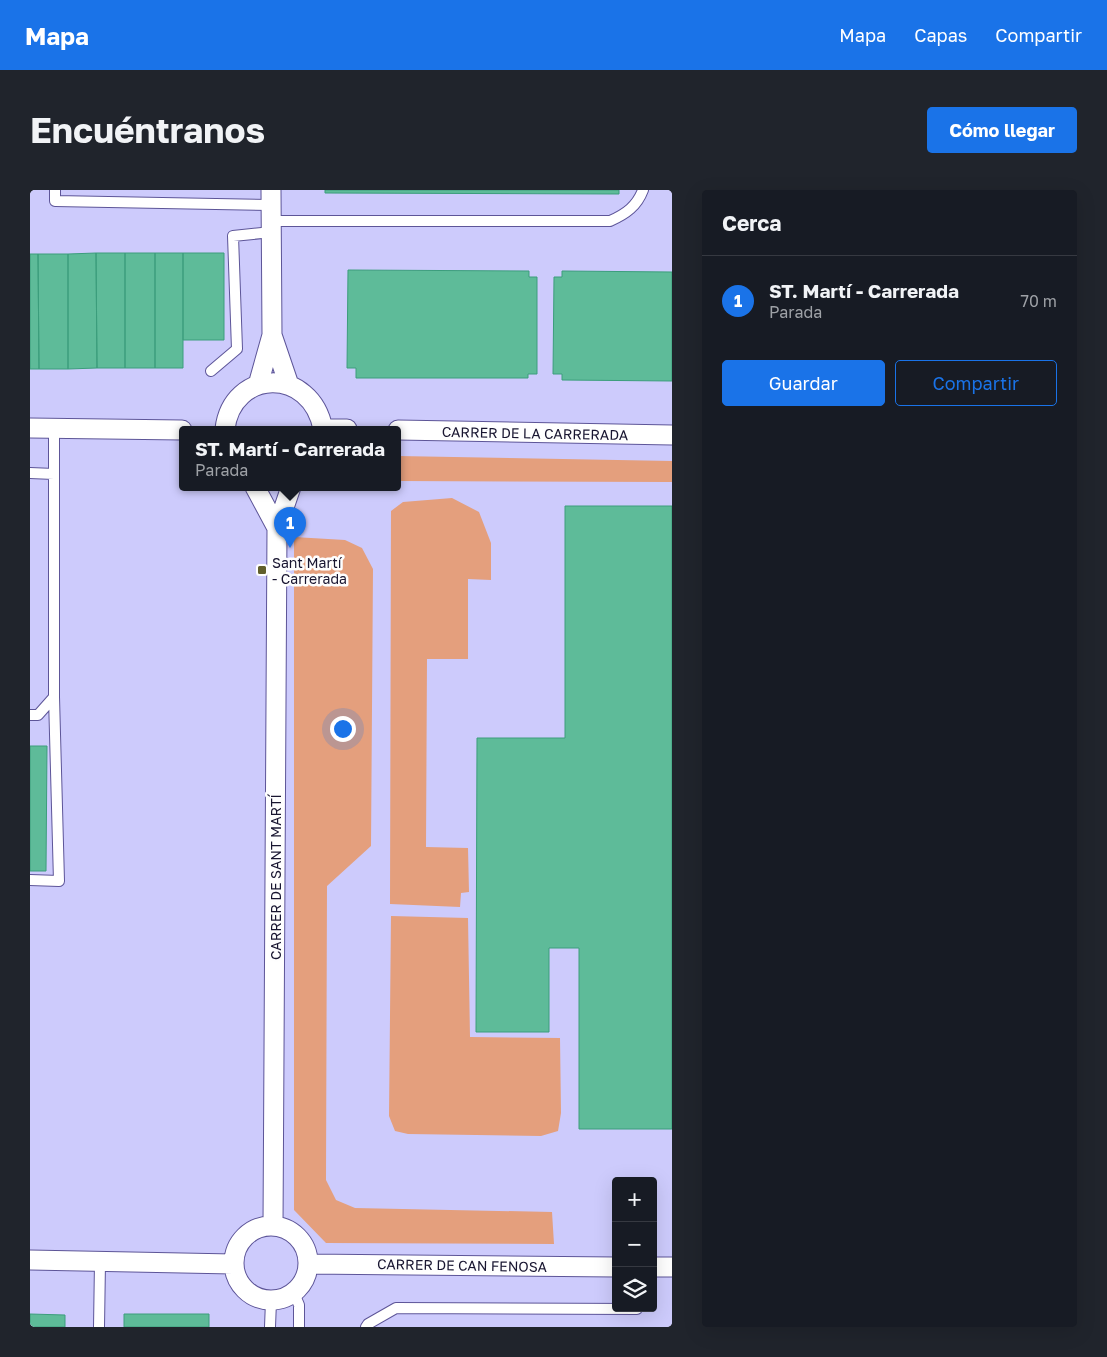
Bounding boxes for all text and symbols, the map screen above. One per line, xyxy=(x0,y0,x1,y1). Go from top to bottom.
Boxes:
text: Mapa xyxy=(25,21,89,50)
text: Mapa xyxy=(839,24,886,46)
text: Capas xyxy=(914,24,967,46)
text: Compartir xyxy=(995,24,1082,46)
button: Cómo llegar xyxy=(927,107,1077,153)
text: Encuéntranos xyxy=(30,109,265,151)
text: Cerca xyxy=(722,210,781,236)
text: ST. Martí - Carrerada xyxy=(769,279,959,302)
text: 1 xyxy=(734,291,742,311)
text: 70 m xyxy=(1020,291,1057,311)
text: Parada xyxy=(769,302,822,322)
button: Guardar xyxy=(722,360,885,406)
button: Compartir xyxy=(895,360,1057,406)
street label: CARRER DE LA CARRERADA xyxy=(442,423,629,443)
popup xyxy=(179,426,401,491)
text: ST. Martí - Carrerada xyxy=(195,437,385,460)
text: Parada xyxy=(195,460,248,480)
pin: 1 xyxy=(274,507,306,548)
place label: Sant Martí - Carrerada xyxy=(272,554,347,587)
marker: Sant Martí - Carrerada xyxy=(256,564,268,576)
your location xyxy=(330,716,356,742)
street label: CARRER DE SANT MARTÍ xyxy=(267,793,284,960)
map controls xyxy=(612,1177,657,1312)
button: + xyxy=(612,1177,657,1222)
button: − xyxy=(612,1222,657,1267)
street label: CARRER DE CAN FENOSA xyxy=(377,1255,548,1275)
button: layers xyxy=(612,1267,657,1312)

